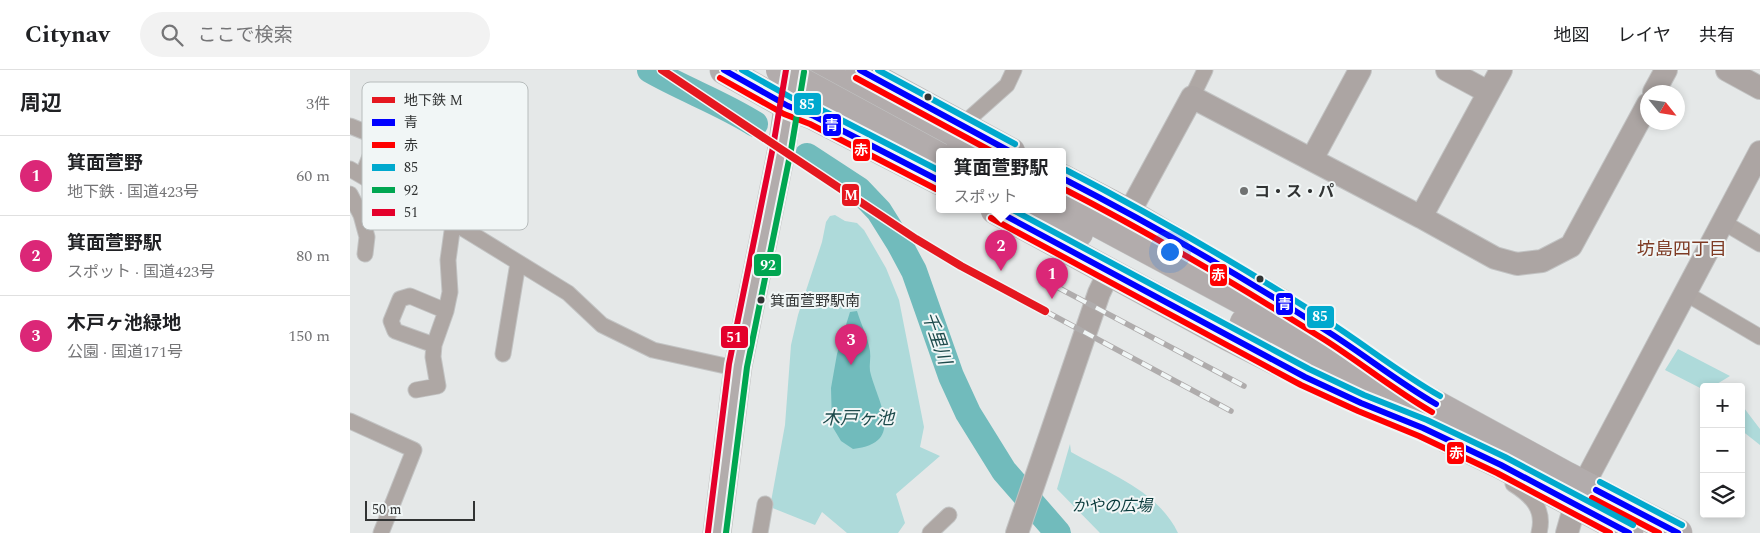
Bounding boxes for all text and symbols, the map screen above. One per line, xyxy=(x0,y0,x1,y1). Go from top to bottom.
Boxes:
search box xyxy=(140,12,490,57)
text: Citynav xyxy=(25,17,110,53)
icon: search xyxy=(158,21,186,49)
text: ここで検索 xyxy=(198,21,293,50)
text: 地図 xyxy=(1554,22,1590,49)
text: レイヤ xyxy=(1618,22,1671,49)
text: 共有 xyxy=(1699,22,1735,49)
legend xyxy=(362,82,528,230)
north arrow xyxy=(1640,85,1685,130)
text: 周辺 xyxy=(20,88,62,120)
text: 地下鉄 M xyxy=(404,90,463,111)
text: 3件 xyxy=(306,92,330,116)
line badge: 85 xyxy=(793,92,822,116)
unlabelled marker xyxy=(923,92,933,102)
text: 85 xyxy=(799,94,815,115)
text: 青 xyxy=(404,112,418,133)
line badge: 青 xyxy=(822,113,842,137)
text: 青 xyxy=(825,115,839,136)
text: 赤 xyxy=(404,135,418,156)
line badge: 赤 xyxy=(852,138,871,162)
text: 赤 xyxy=(854,140,868,161)
popup xyxy=(936,148,1066,213)
text: 箕面萱野 xyxy=(67,149,143,178)
text: 箕面萱野駅 xyxy=(953,154,1049,183)
text: 85 xyxy=(404,157,418,178)
text: 1 xyxy=(32,164,40,188)
text: 60 m xyxy=(296,164,330,188)
text: 地下鉄 · 国道423号 xyxy=(67,180,199,204)
text: 92 xyxy=(404,180,418,201)
place label: コ・ス・パ xyxy=(1254,180,1334,204)
line badge: M xyxy=(841,183,860,207)
text: M xyxy=(844,185,858,206)
text: スポット xyxy=(953,185,1018,209)
marker: コ・ス・パ xyxy=(1238,185,1250,197)
text: 51 xyxy=(404,202,418,223)
text: 箕面萱野駅 xyxy=(67,229,162,258)
pin: 2 xyxy=(985,230,1017,271)
district label: 坊島四丁目 xyxy=(1637,236,1727,263)
your location xyxy=(1157,239,1183,265)
text: 2 xyxy=(32,244,40,268)
text: 80 m xyxy=(296,244,330,268)
line badge: 92 xyxy=(753,253,782,277)
text: 92 xyxy=(760,255,776,276)
pin: 1 xyxy=(1036,258,1068,299)
text: スポット · 国道423号 xyxy=(67,260,215,284)
line badge: 赤 xyxy=(1209,263,1228,287)
text: 赤 xyxy=(1211,265,1225,286)
unlabelled marker xyxy=(1255,274,1265,284)
place label: 箕面萱野駅南 xyxy=(770,290,860,313)
line badge: 青 xyxy=(1275,292,1294,316)
text: 青 xyxy=(1278,294,1292,315)
marker: 箕面萱野駅南 xyxy=(756,295,766,305)
line badge: 85 xyxy=(1306,305,1335,329)
text: 85 xyxy=(1312,306,1328,327)
water label: 千里川 xyxy=(915,308,959,370)
text: 木戸ヶ池緑地 xyxy=(67,309,181,338)
text: 3 xyxy=(32,324,40,348)
text: 150 m xyxy=(288,324,330,348)
pin: 3 xyxy=(835,324,867,365)
line badge: 51 xyxy=(720,325,749,349)
text: 51 xyxy=(726,327,742,348)
text: 公園 · 国道171号 xyxy=(67,340,183,364)
map controls xyxy=(1700,383,1745,518)
button: + xyxy=(1700,383,1745,428)
water label: 木戸ヶ池 xyxy=(822,405,896,432)
button: − xyxy=(1700,428,1745,473)
line badge: 赤 xyxy=(1446,441,1465,465)
text: 赤 xyxy=(1449,443,1463,464)
button: layers xyxy=(1700,473,1745,518)
park label: かやの広場 xyxy=(1072,494,1154,518)
scale bar xyxy=(365,498,475,521)
text: 50 m xyxy=(372,499,402,520)

